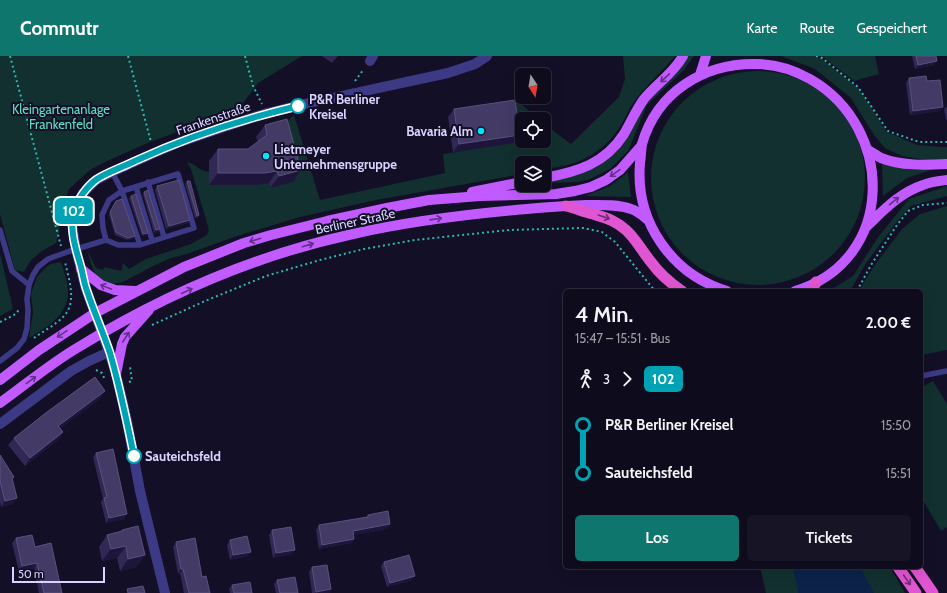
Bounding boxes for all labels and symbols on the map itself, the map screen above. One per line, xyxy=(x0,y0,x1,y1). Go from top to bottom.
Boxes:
north arrow xyxy=(515,68,551,104)
one-way arrow xyxy=(660,73,670,83)
place label: P&R Berliner Kreisel xyxy=(309,91,380,122)
street label: Frankenstraße xyxy=(174,98,252,138)
marker: P&R Berliner Kreisel xyxy=(290,98,306,114)
park label: Kleingartenanlage Frankenfeld xyxy=(12,101,110,132)
place label: Bavaria Alm xyxy=(406,123,473,139)
marker: Bavaria Alm xyxy=(476,126,486,136)
place label: Lietmeyer Unternehmensgruppe xyxy=(274,141,397,172)
marker: Lietmeyer Unternehmensgruppe xyxy=(261,151,271,161)
one-way arrow xyxy=(610,169,621,177)
one-way arrow xyxy=(889,197,900,205)
line badge: 102 xyxy=(51,198,97,224)
street label: Berliner Straße xyxy=(314,205,397,237)
one-way arrow xyxy=(597,214,609,222)
one-way arrow xyxy=(429,215,442,223)
one-way arrow xyxy=(248,237,261,244)
one-way arrow xyxy=(302,241,315,248)
one-way arrow xyxy=(100,282,112,290)
one-way arrow xyxy=(180,287,192,294)
one-way arrow xyxy=(57,330,68,338)
one-way arrow xyxy=(122,332,130,343)
one-way arrow xyxy=(26,376,37,384)
marker: Sauteichsfeld xyxy=(126,448,142,464)
place label: Sauteichsfeld xyxy=(145,448,221,464)
scale bar xyxy=(12,565,105,584)
one-way arrow xyxy=(903,574,911,585)

